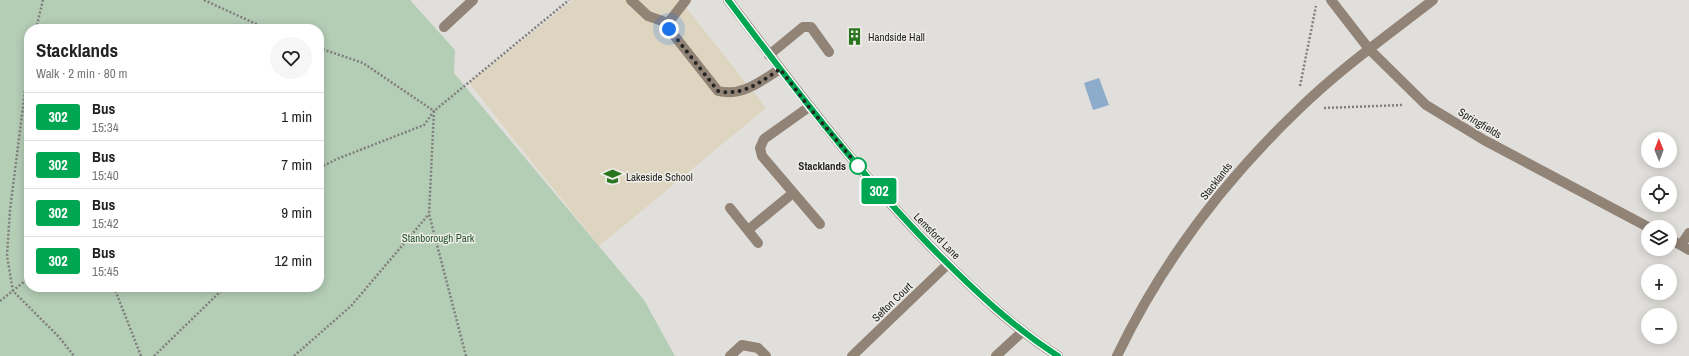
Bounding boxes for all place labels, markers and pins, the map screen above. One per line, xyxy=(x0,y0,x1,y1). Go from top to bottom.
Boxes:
building icon: Handside Hall xyxy=(845,27,865,47)
place label: Handside Hall xyxy=(868,30,925,44)
marker: Stacklands xyxy=(849,157,867,175)
place label: Stacklands xyxy=(798,159,846,173)
school or university icon: Lakeside School xyxy=(603,167,623,187)
place label: Lakeside School xyxy=(626,170,693,184)

